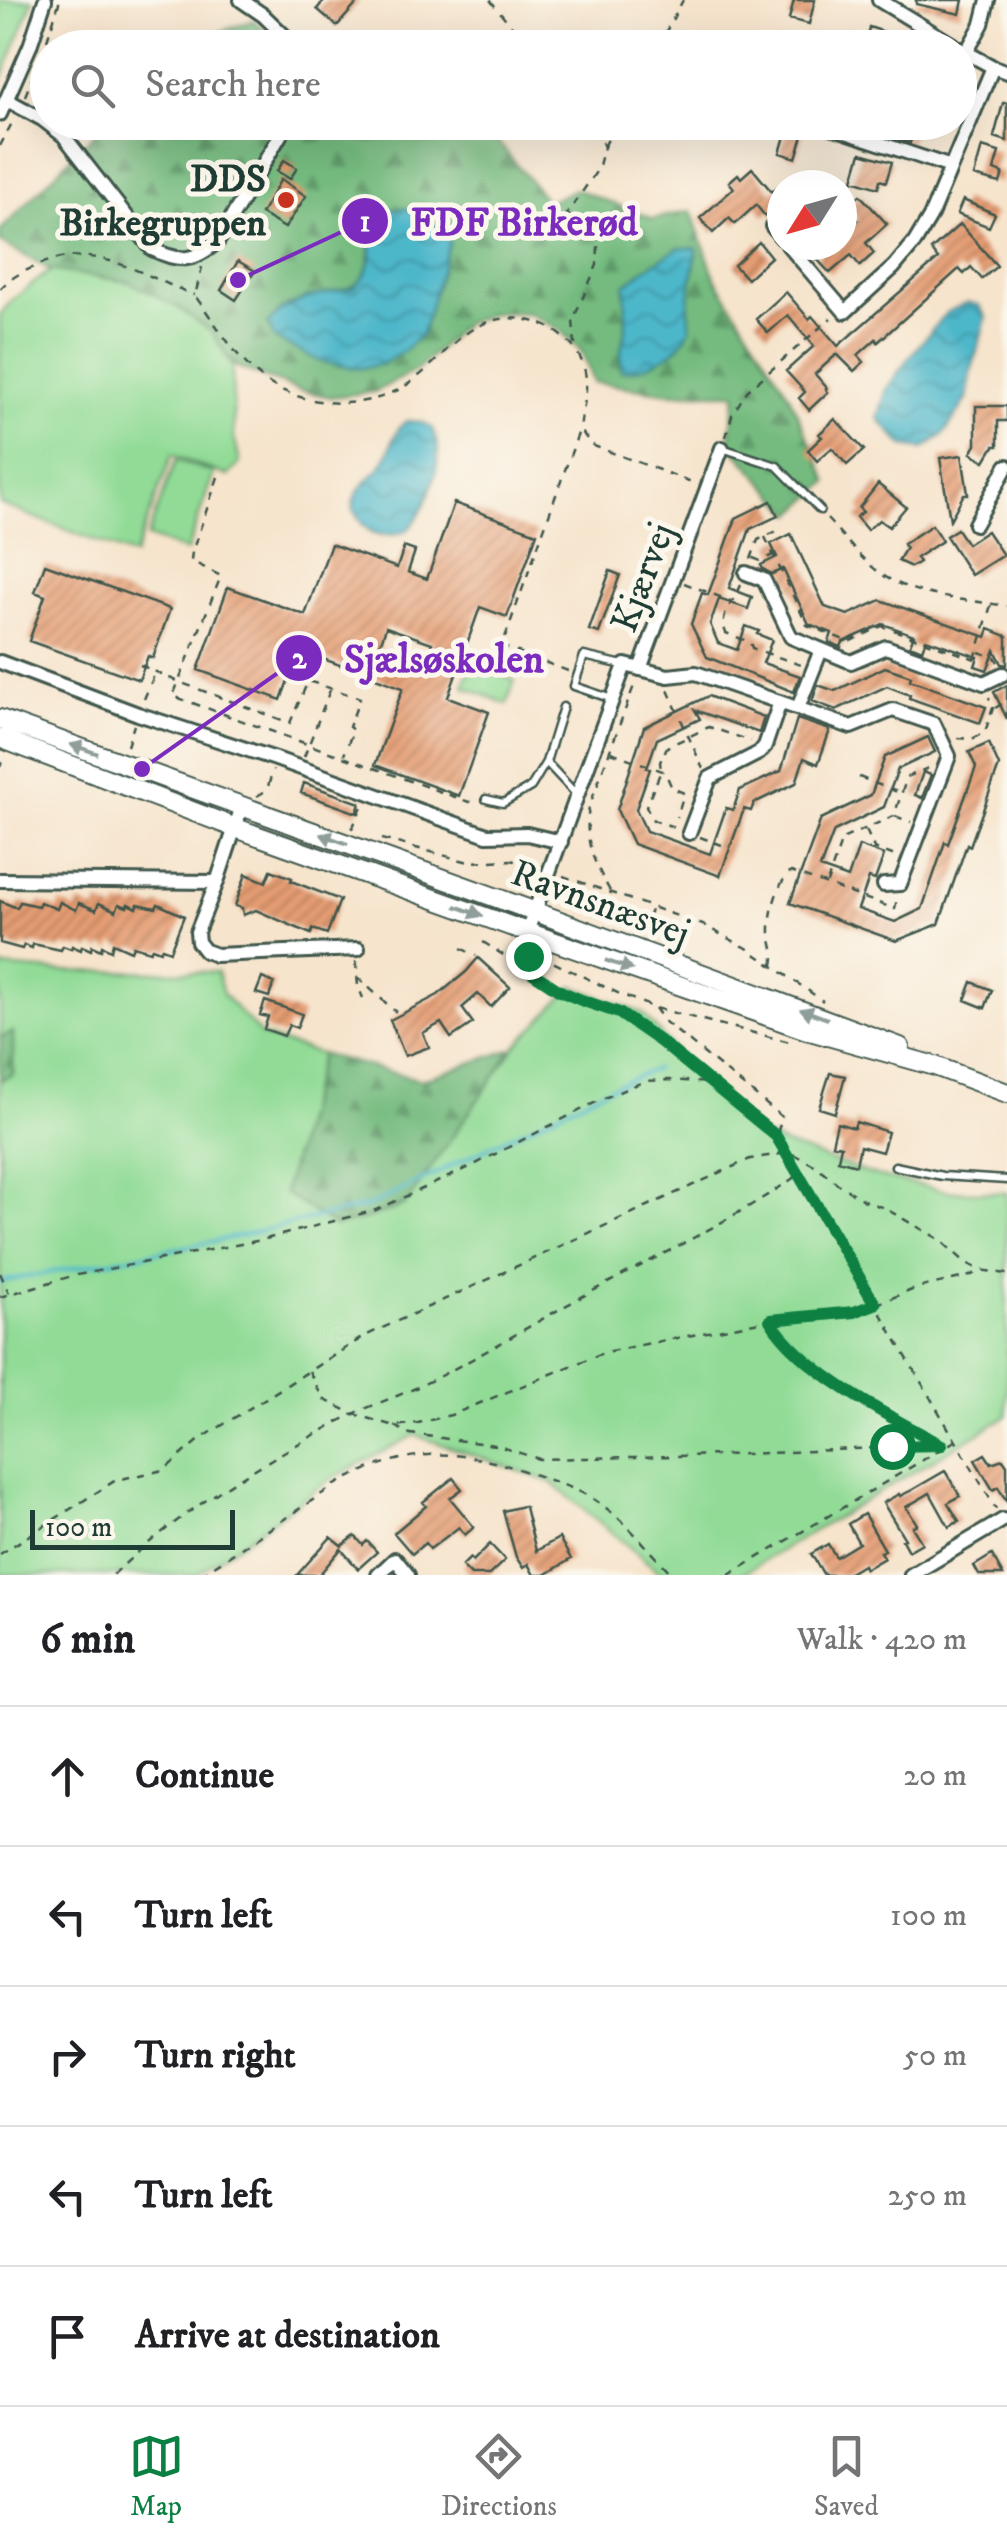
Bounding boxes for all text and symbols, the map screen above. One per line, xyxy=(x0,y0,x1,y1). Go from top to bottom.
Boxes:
search box xyxy=(30,30,977,140)
icon: search xyxy=(65,58,120,113)
text: Search here xyxy=(145,61,321,109)
place label: DDS Birkegruppen xyxy=(59,156,266,248)
north arrow xyxy=(767,170,857,260)
callout: FDF Birkerød xyxy=(340,186,657,256)
marker: DDS Birkegruppen xyxy=(275,189,297,211)
text: FDF Birkerød xyxy=(410,199,639,249)
text: 1 xyxy=(359,204,371,241)
street label: Kjærvej xyxy=(601,516,687,639)
callout: Sjælsøskolen xyxy=(274,623,564,693)
text: Sjælsøskolen xyxy=(344,636,544,686)
text: 2 xyxy=(292,641,307,678)
one-way arrow xyxy=(69,741,99,756)
one-way arrow xyxy=(319,831,349,846)
street label: Ravnsnæsvej xyxy=(505,849,696,958)
one-way arrow xyxy=(454,905,484,920)
route end xyxy=(506,934,552,980)
one-way arrow xyxy=(605,958,635,973)
one-way arrow xyxy=(799,1006,829,1021)
route start xyxy=(870,1424,916,1470)
scale bar xyxy=(30,1505,235,1550)
text: 100 m xyxy=(45,1510,112,1545)
text: 6 min xyxy=(40,1614,135,1666)
text: Walk · 420 m xyxy=(797,1620,967,1660)
icon: ahead xyxy=(40,1749,95,1804)
text: Continue xyxy=(135,1752,274,1800)
text: 20 m xyxy=(903,1756,967,1796)
icon: left xyxy=(40,1889,95,1944)
text: Turn left xyxy=(135,1892,273,1940)
text: 100 m xyxy=(890,1896,967,1936)
icon: right xyxy=(40,2029,95,2084)
text: Turn right xyxy=(135,2032,296,2080)
text: 50 m xyxy=(903,2036,967,2076)
icon: left xyxy=(40,2169,95,2224)
text: Turn left xyxy=(135,2172,273,2220)
text: 250 m xyxy=(887,2176,967,2216)
icon: arrive xyxy=(40,2309,95,2364)
text: Arrive at destination xyxy=(135,2312,440,2360)
tab: Map xyxy=(129,2429,184,2524)
tab: Directions xyxy=(441,2429,557,2524)
tab: Saved xyxy=(814,2429,878,2524)

